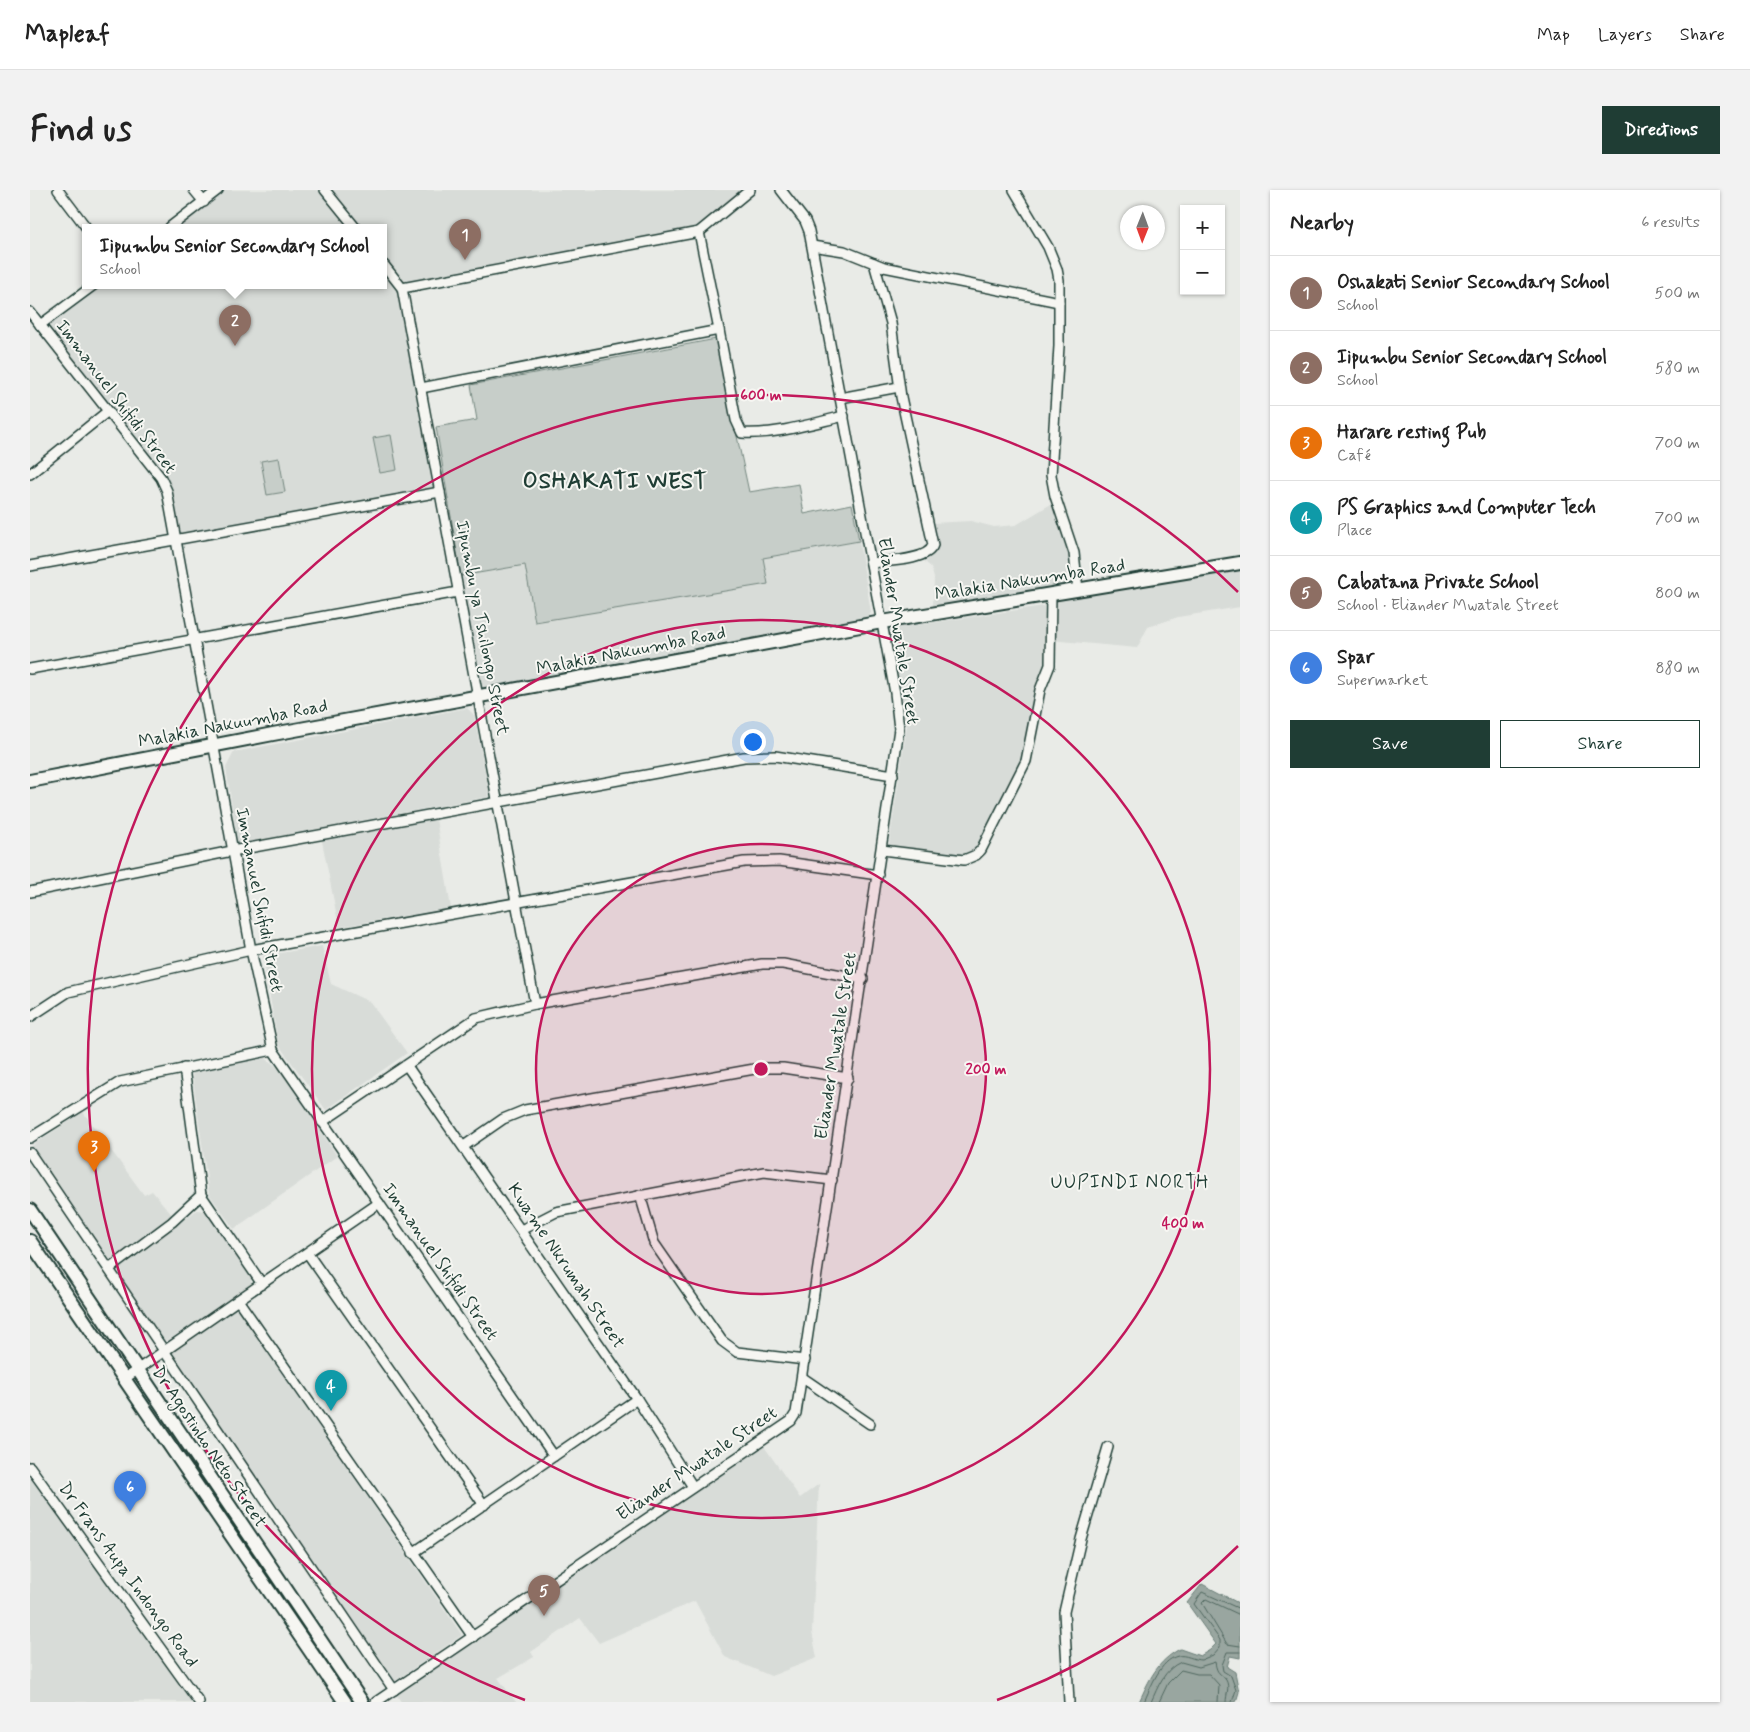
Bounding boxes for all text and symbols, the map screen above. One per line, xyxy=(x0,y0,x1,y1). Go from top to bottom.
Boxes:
text: Mapleaf xyxy=(25,19,110,50)
text: Map xyxy=(1537,23,1570,47)
text: Layers xyxy=(1598,23,1652,47)
text: Share xyxy=(1680,23,1725,47)
button: Directions xyxy=(1602,106,1720,154)
text: Find us xyxy=(30,107,132,153)
north arrow xyxy=(1120,205,1165,250)
map controls xyxy=(1180,205,1225,295)
button: + xyxy=(1180,205,1225,250)
text: Nearby xyxy=(1290,209,1354,237)
text: 6 results xyxy=(1641,212,1700,233)
pin: 1 xyxy=(449,219,481,260)
popup xyxy=(82,224,387,289)
text: Iipumbu Senior Secondary School xyxy=(100,234,369,259)
button: − xyxy=(1180,250,1225,295)
text: School xyxy=(100,259,141,280)
text: Oshakati Senior Secondary School xyxy=(1337,270,1610,295)
text: 1 xyxy=(1302,283,1310,304)
text: 500 m xyxy=(1655,283,1700,304)
text: School xyxy=(1337,295,1378,316)
pin: 2 xyxy=(219,305,251,346)
street label: Immanuel Shifidi Street xyxy=(50,315,182,479)
text: Iipumbu Senior Secondary School xyxy=(1337,345,1607,370)
text: 2 xyxy=(1302,358,1310,379)
text: 580 m xyxy=(1655,358,1700,379)
text: School xyxy=(1337,370,1378,391)
text: 600 m xyxy=(740,386,782,406)
text: Harare resting Pub xyxy=(1337,420,1486,445)
text: 3 xyxy=(1302,433,1310,454)
text: 700 m xyxy=(1654,433,1700,454)
text: Café xyxy=(1337,445,1371,466)
district label: OSHAKATI WEST xyxy=(523,468,707,496)
text: PS Graphics and Computer Tech xyxy=(1337,495,1596,520)
text: 4 xyxy=(1301,508,1311,529)
text: 700 m xyxy=(1654,508,1700,529)
street label: Iipumbu ya Tshilongo Street xyxy=(448,518,515,738)
text: Place xyxy=(1337,520,1372,541)
street label: Eliander Mwatale Street xyxy=(871,536,925,726)
street label: Malakia Nakuumba Road xyxy=(933,553,1127,607)
text: Cabatana Private School xyxy=(1337,570,1539,595)
text: 5 xyxy=(1301,583,1311,604)
text: 800 m xyxy=(1655,583,1700,604)
text: School · Eliander Mwatale Street xyxy=(1337,595,1559,616)
street label: Malakia Nakuumba Road xyxy=(534,621,728,681)
text: Spar xyxy=(1337,645,1375,670)
text: 6 xyxy=(1302,658,1310,679)
text: 880 m xyxy=(1656,658,1700,679)
text: Supermarket xyxy=(1337,670,1428,691)
street label: Malakia Nakuumba Road xyxy=(136,694,330,754)
button: Save xyxy=(1290,720,1490,768)
button: Share xyxy=(1500,720,1700,768)
your location xyxy=(740,729,766,755)
street label: Immanuel Shifidi Street xyxy=(229,806,289,995)
street label: Eliander Mwatale Street xyxy=(809,951,863,1141)
centre of rings xyxy=(752,1060,770,1078)
text: 200 m xyxy=(966,1060,1007,1080)
pin: 3 xyxy=(78,1131,110,1172)
district label: UUPINDI NORTH xyxy=(1051,1170,1209,1195)
street label: Immanuel Shifidi Street xyxy=(376,1178,504,1346)
street label: Kwame Nkrumah Street xyxy=(502,1179,630,1353)
text: 400 m xyxy=(1162,1214,1204,1234)
street label: Dr Agostinho Neto Street xyxy=(145,1362,272,1533)
pin: 4 xyxy=(315,1370,347,1411)
street label: Eliander Mwatale Street xyxy=(612,1401,782,1527)
pin: 6 xyxy=(114,1471,146,1512)
street label: Dr Frans Aupa Indongo Road xyxy=(53,1478,203,1672)
pin: 5 xyxy=(528,1575,560,1616)

